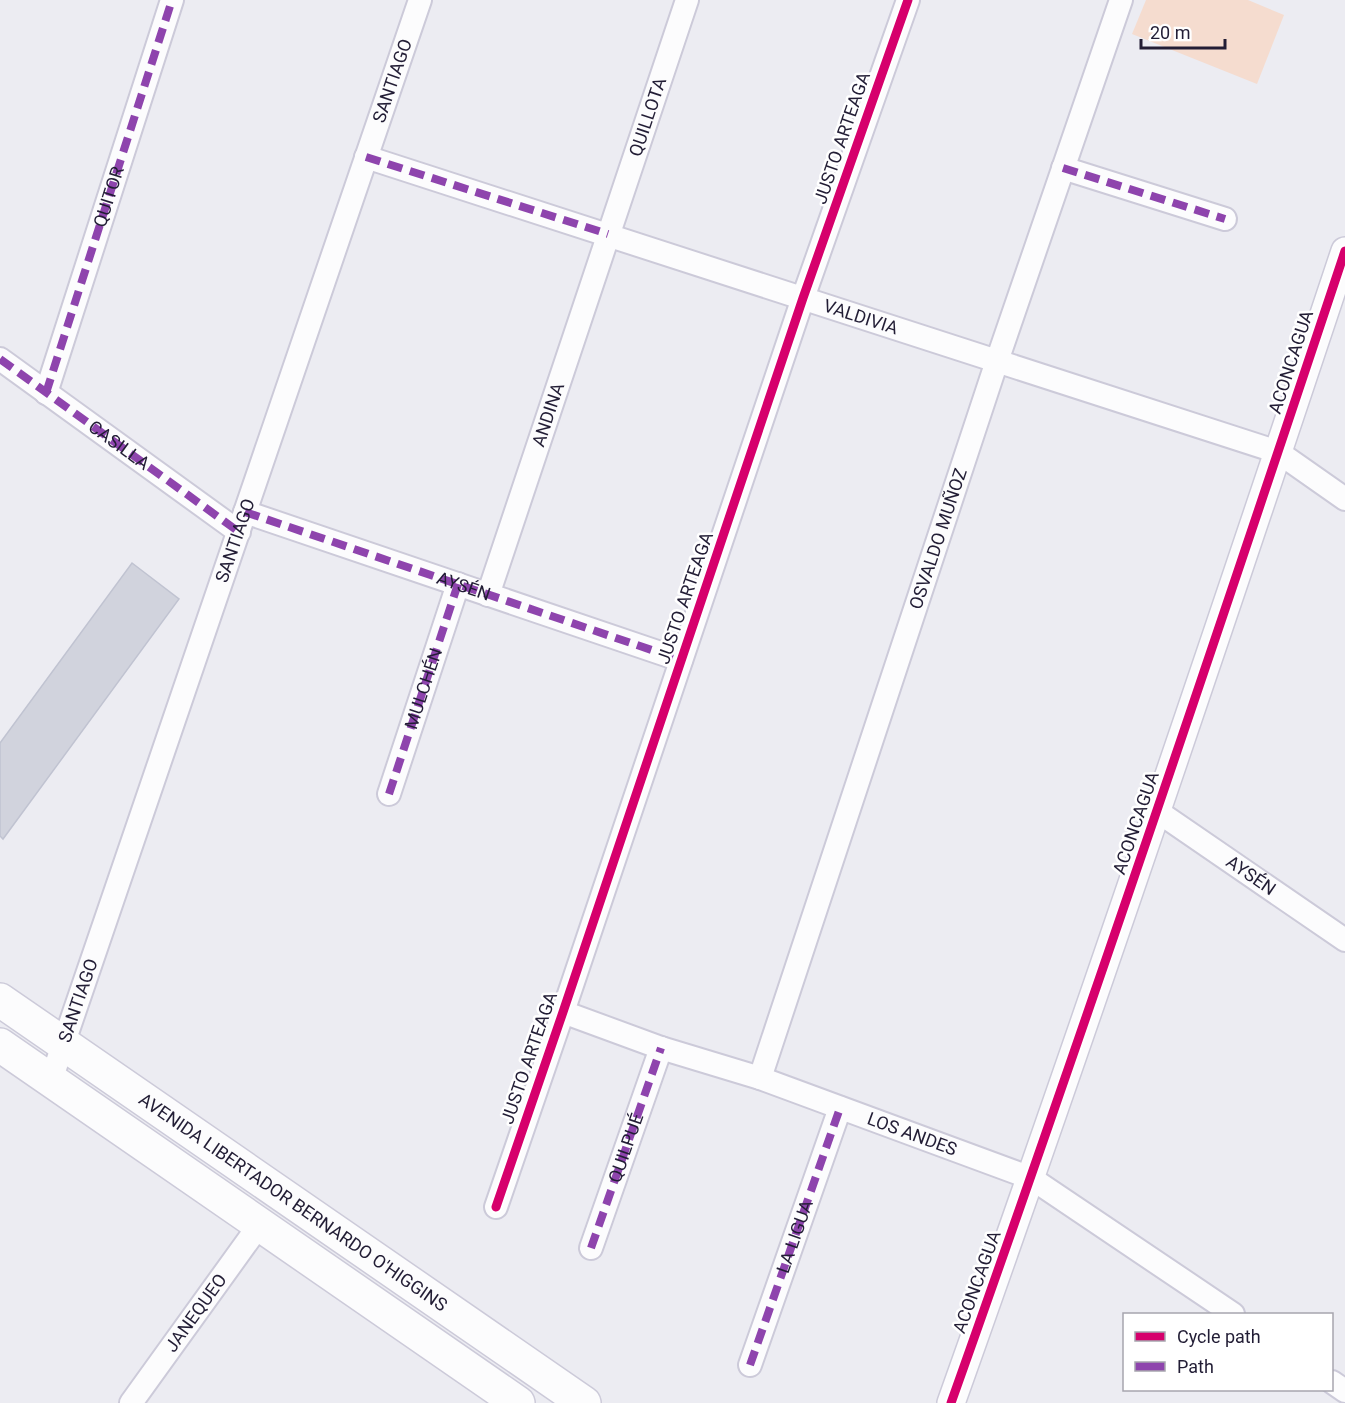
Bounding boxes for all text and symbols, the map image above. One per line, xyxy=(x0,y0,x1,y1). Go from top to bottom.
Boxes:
scale bar xyxy=(1141,12,1225,50)
text: 20 m xyxy=(1150,22,1190,43)
street label: SANTIAGO xyxy=(368,36,416,125)
street label: JUSTO ARTEAGA xyxy=(809,69,874,207)
street label: QUILLOTA xyxy=(624,75,670,159)
street label: QUITOR xyxy=(89,164,128,230)
street label: VALDIVIA xyxy=(821,295,901,339)
street label: ACONCAGUA xyxy=(1264,307,1317,416)
street label: ANDINA xyxy=(527,380,568,449)
street label: CASILLA xyxy=(85,416,154,474)
street label: OSVALDO MUÑOZ xyxy=(905,465,971,612)
street label: SANTIAGO xyxy=(211,496,259,585)
street label: JUSTO ARTEAGA xyxy=(652,529,717,667)
street label: AYSÉN xyxy=(434,567,493,605)
street label: MULCHÉN xyxy=(400,645,446,732)
street label: ACONCAGUA xyxy=(1108,768,1163,877)
street label: AYSÉN xyxy=(1223,851,1280,899)
street label: SANTIAGO xyxy=(54,956,102,1045)
street label: JUSTO ARTEAGA xyxy=(496,989,561,1127)
street label: AVENIDA LIBERTADOR BERNARDO O'HIGGINS xyxy=(135,1088,452,1316)
street label: LOS ANDES xyxy=(865,1108,960,1160)
street label: QUILPUÉ xyxy=(604,1110,647,1185)
street label: LA LIGUA xyxy=(772,1197,817,1276)
street label: ACONCAGUA xyxy=(948,1228,1005,1336)
street label: JANEQUEO xyxy=(160,1269,231,1356)
legend xyxy=(1123,1313,1333,1391)
text: Cycle path xyxy=(1177,1326,1261,1347)
text: Path xyxy=(1177,1356,1214,1377)

